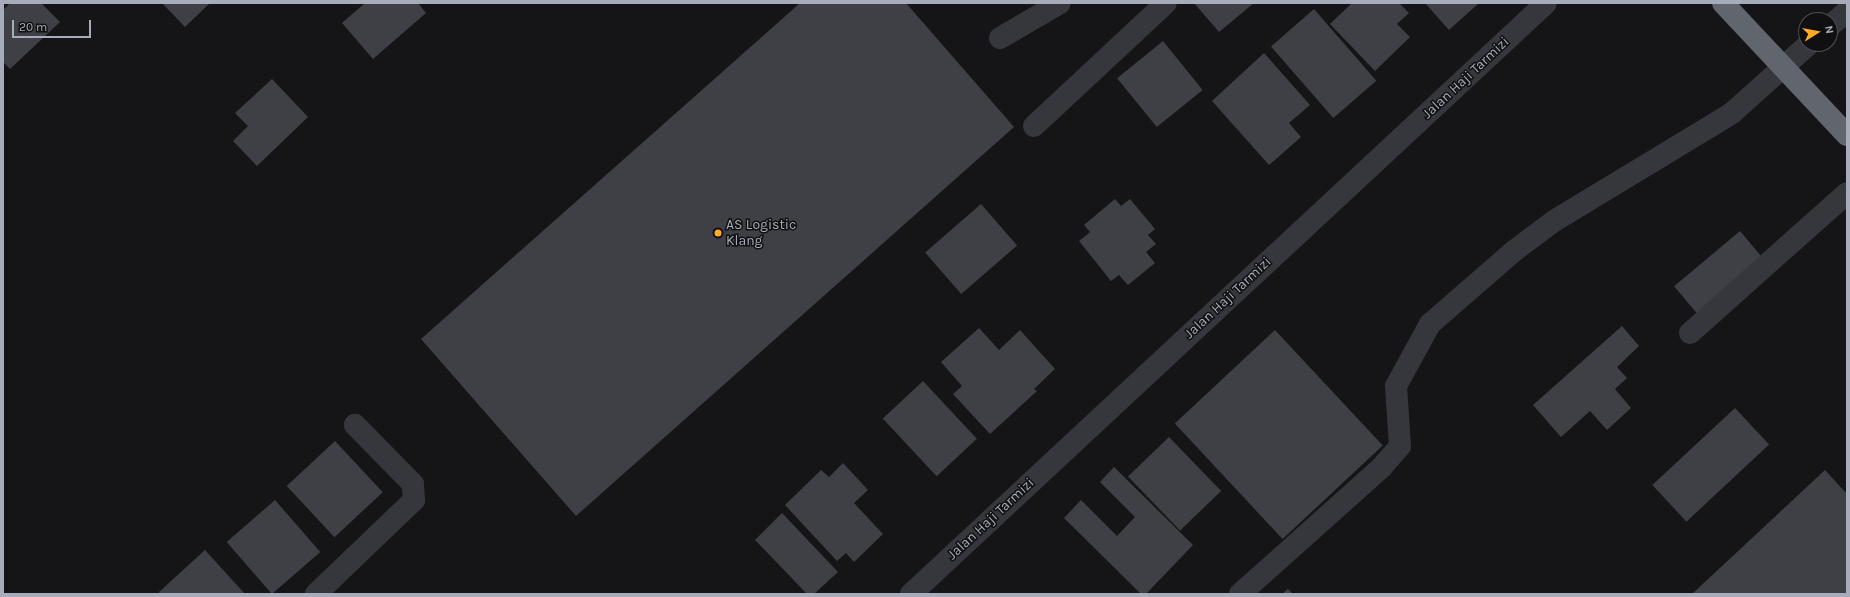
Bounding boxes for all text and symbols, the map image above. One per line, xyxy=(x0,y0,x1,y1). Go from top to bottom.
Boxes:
scale bar xyxy=(14,12,93,38)
north arrow xyxy=(1798,12,1838,52)
text: 20 m xyxy=(19,20,47,34)
text: N xyxy=(1822,25,1836,35)
street label: Jalan Haji Tarmizi xyxy=(1419,34,1513,122)
place label: AS Logistic Klang xyxy=(726,217,796,250)
marker: AS Logistic Klang xyxy=(713,228,723,238)
street label: Jalan Haji Tarmizi xyxy=(1181,254,1275,342)
street label: Jalan Haji Tarmizi xyxy=(944,475,1038,563)

